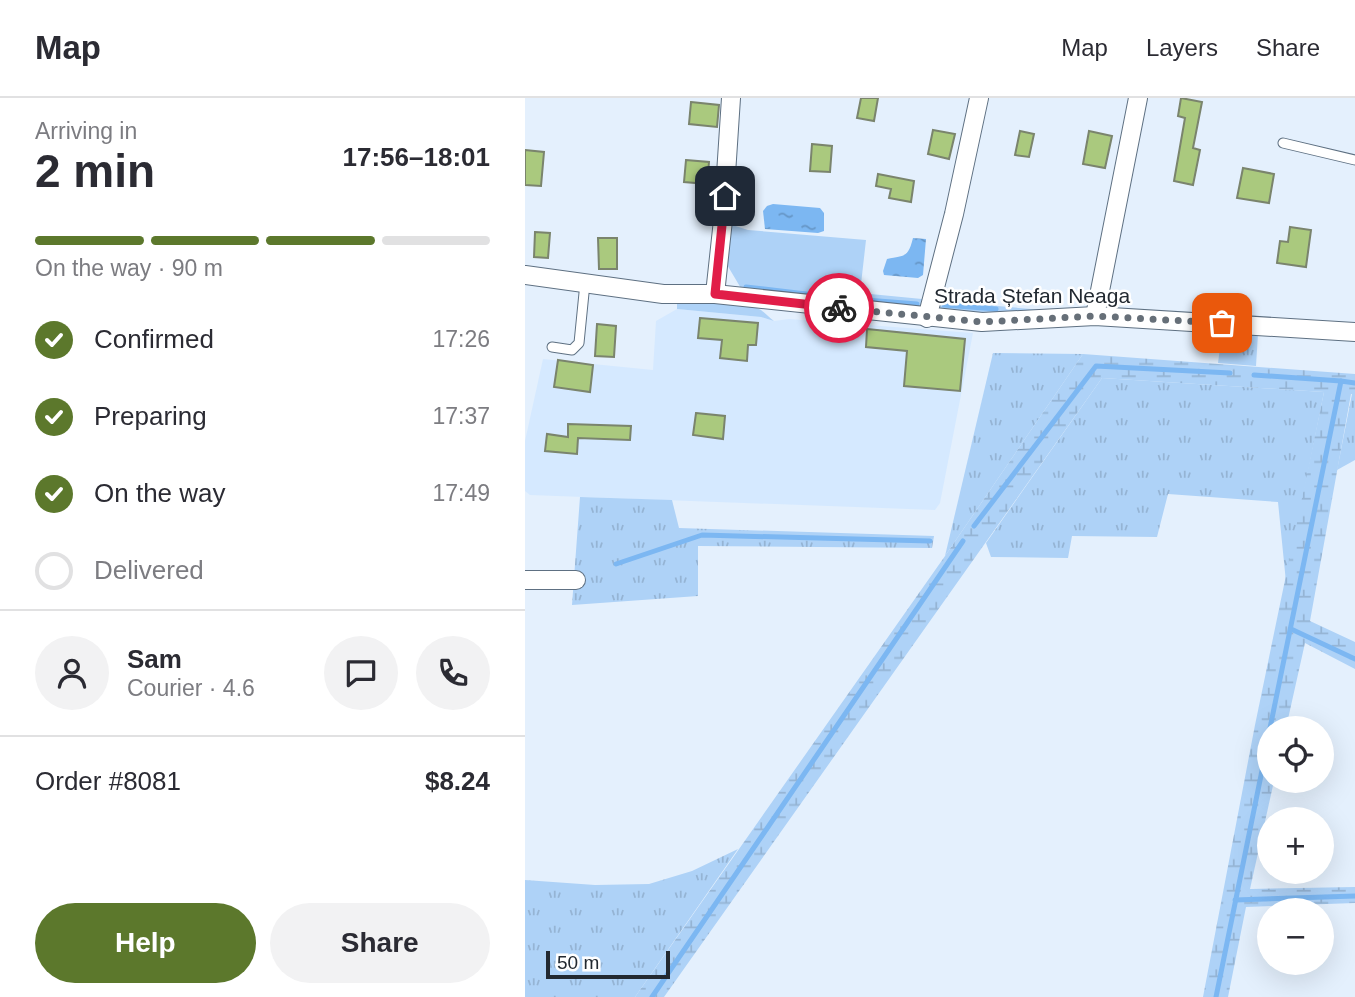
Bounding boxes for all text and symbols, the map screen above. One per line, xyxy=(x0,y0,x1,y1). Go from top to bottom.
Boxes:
text: Map xyxy=(35,29,101,66)
text: Map xyxy=(1061,34,1108,61)
text: Layers xyxy=(1146,34,1218,61)
text: Share xyxy=(1256,34,1320,61)
text: Arriving in xyxy=(35,118,137,144)
text: 17:56–18:01 xyxy=(343,142,490,172)
text: 2 min xyxy=(35,145,155,197)
pin xyxy=(695,166,755,226)
icon: home xyxy=(706,177,744,215)
text: On the way · 90 m xyxy=(35,255,223,281)
courier xyxy=(804,273,874,343)
street label: Strada Ștefan Neaga xyxy=(934,284,1130,307)
icon: bike xyxy=(820,289,858,327)
pin xyxy=(1192,293,1252,353)
icon: bag xyxy=(1203,304,1241,342)
icon: check xyxy=(35,321,73,359)
text: Confirmed xyxy=(94,324,214,354)
text: 17:26 xyxy=(432,326,490,352)
icon: check xyxy=(35,398,73,436)
text: Preparing xyxy=(94,401,207,431)
text: 17:37 xyxy=(432,403,490,429)
icon: check xyxy=(35,475,73,513)
text: On the way xyxy=(94,478,226,508)
text: 17:49 xyxy=(432,480,490,506)
text: Delivered xyxy=(94,555,204,585)
button: person xyxy=(35,636,109,710)
button: chat xyxy=(324,636,398,710)
button: phone xyxy=(416,636,490,710)
text: Sam xyxy=(127,644,182,674)
text: Courier · 4.6 xyxy=(127,675,255,701)
map controls xyxy=(1257,716,1334,975)
button: locate xyxy=(1257,716,1334,793)
text: Order #8081 xyxy=(35,766,181,796)
text: $8.24 xyxy=(425,766,490,796)
button: + xyxy=(1257,807,1334,884)
button: − xyxy=(1257,898,1334,975)
button: Help xyxy=(35,903,256,983)
button: Share xyxy=(270,903,490,983)
scale bar xyxy=(546,948,670,980)
text: 50 m xyxy=(557,952,599,973)

